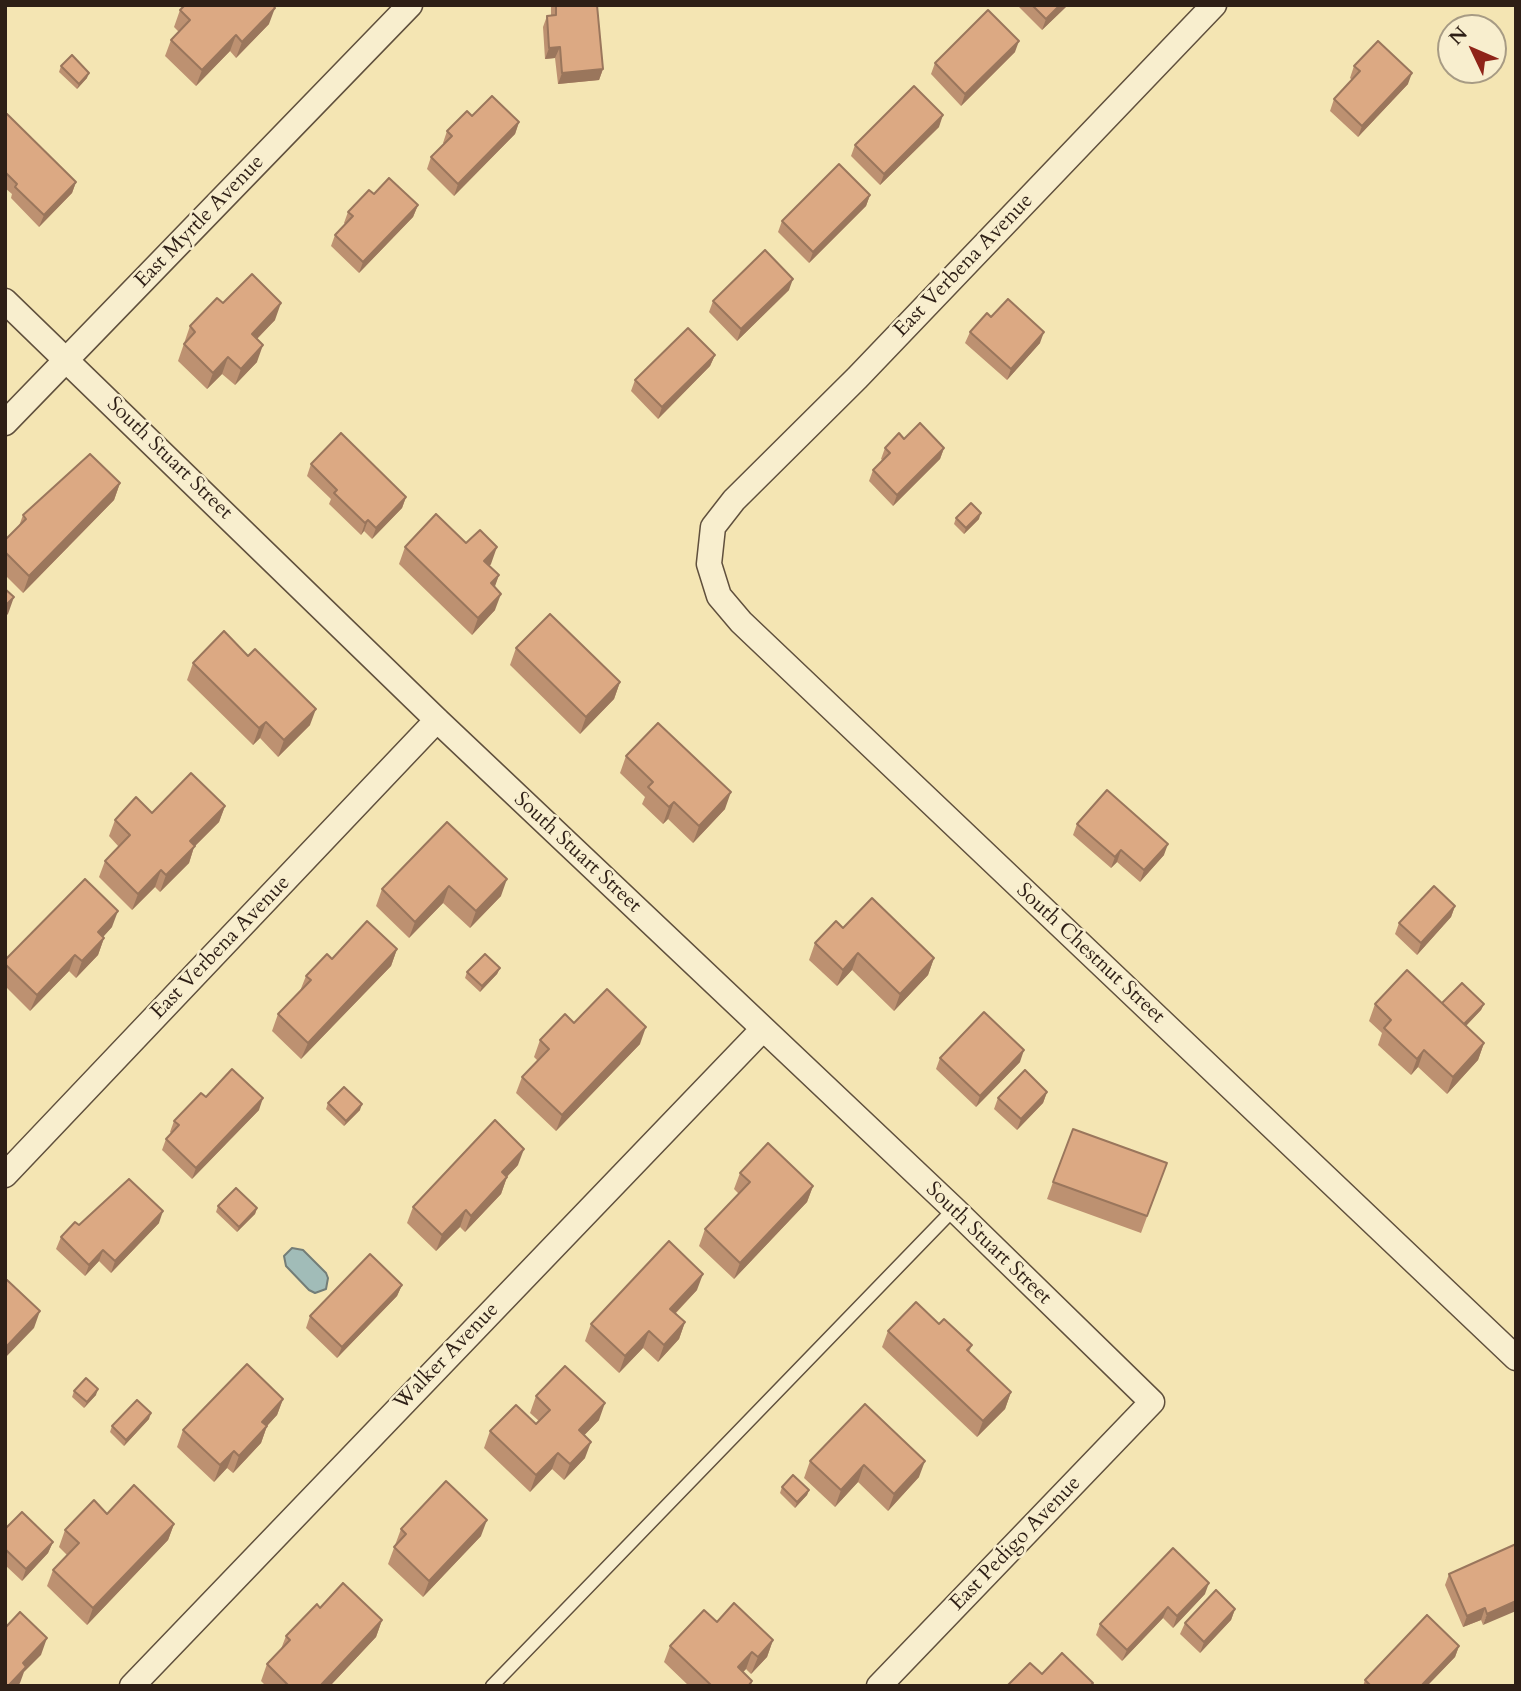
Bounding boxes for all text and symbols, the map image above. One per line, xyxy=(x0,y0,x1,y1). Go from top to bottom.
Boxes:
north arrow xyxy=(1437,14,1507,84)
text: N xyxy=(1443,21,1473,51)
street label: East Myrtle Avenue xyxy=(130,150,270,294)
street label: East Verbena Avenue xyxy=(889,189,1039,343)
street label: South Stuart Street xyxy=(101,392,237,526)
street label: South Stuart Street xyxy=(508,787,646,919)
street label: East Verbena Avenue xyxy=(146,871,296,1025)
street label: South Chestnut Street xyxy=(1010,879,1170,1029)
street label: South Stuart Street xyxy=(920,1177,1056,1311)
street label: Walker Avenue xyxy=(389,1298,505,1416)
street label: East Pedigo Avenue xyxy=(945,1472,1087,1616)

